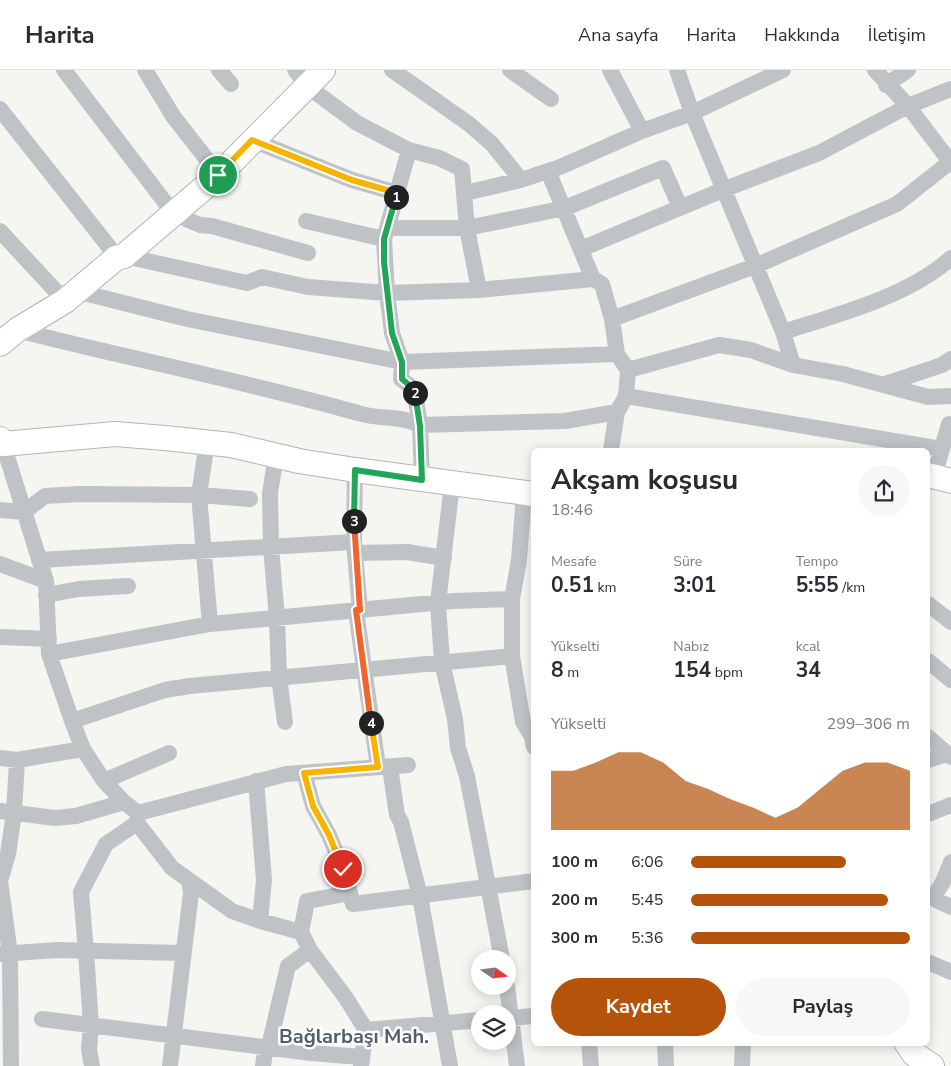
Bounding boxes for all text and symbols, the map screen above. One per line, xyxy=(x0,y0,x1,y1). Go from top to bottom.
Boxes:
text: Harita xyxy=(25,19,95,51)
text: Ana sayfa xyxy=(578,23,658,47)
text: Harita xyxy=(686,23,736,47)
text: Hakkında xyxy=(764,23,840,47)
text: İletişim xyxy=(868,23,926,47)
pin xyxy=(197,154,239,196)
icon: arrive xyxy=(204,161,232,189)
pin: 1 xyxy=(384,184,408,210)
text: 1 xyxy=(392,188,401,207)
pin: 2 xyxy=(402,380,428,406)
text: 2 xyxy=(411,384,420,403)
text: Akşam koşusu xyxy=(551,461,738,499)
button: share xyxy=(858,465,910,517)
text: 18:46 xyxy=(551,499,593,521)
pin: 3 xyxy=(342,508,366,534)
text: 3 xyxy=(350,512,359,531)
text: Mesafe xyxy=(551,552,597,571)
text: Süre xyxy=(673,552,702,571)
text: Tempo xyxy=(796,552,838,571)
text: 0.51 xyxy=(551,571,594,599)
text: 3:01 xyxy=(673,571,716,599)
text: 5:55 xyxy=(796,571,839,599)
text: km xyxy=(594,578,617,597)
text: /km xyxy=(839,578,865,597)
text: Yükselti xyxy=(551,637,599,656)
text: Nabız xyxy=(673,637,709,656)
text: kcal xyxy=(796,637,820,656)
text: 8 xyxy=(551,656,564,684)
text: 154 xyxy=(673,656,711,684)
text: 34 xyxy=(796,656,821,684)
text: m xyxy=(564,663,579,682)
text: bpm xyxy=(711,663,743,682)
pin: 4 xyxy=(358,710,384,736)
text: Yükselti xyxy=(551,713,606,735)
text: 299–306 m xyxy=(827,713,910,735)
text: 4 xyxy=(367,714,376,733)
pin xyxy=(322,848,364,890)
text: 100 m xyxy=(551,851,598,873)
text: 6:06 xyxy=(631,851,663,873)
icon: check xyxy=(329,855,357,883)
text: 200 m xyxy=(551,889,598,911)
text: 5:45 xyxy=(631,889,663,911)
text: 300 m xyxy=(551,927,598,949)
text: 5:36 xyxy=(631,927,663,949)
north arrow xyxy=(471,950,516,995)
map controls xyxy=(471,950,516,1050)
button: Kaydet xyxy=(551,978,726,1036)
button: Paylaş xyxy=(736,978,910,1036)
button: layers xyxy=(471,1005,516,1050)
district label: Bağlarbaşı Mah. xyxy=(279,1023,429,1050)

